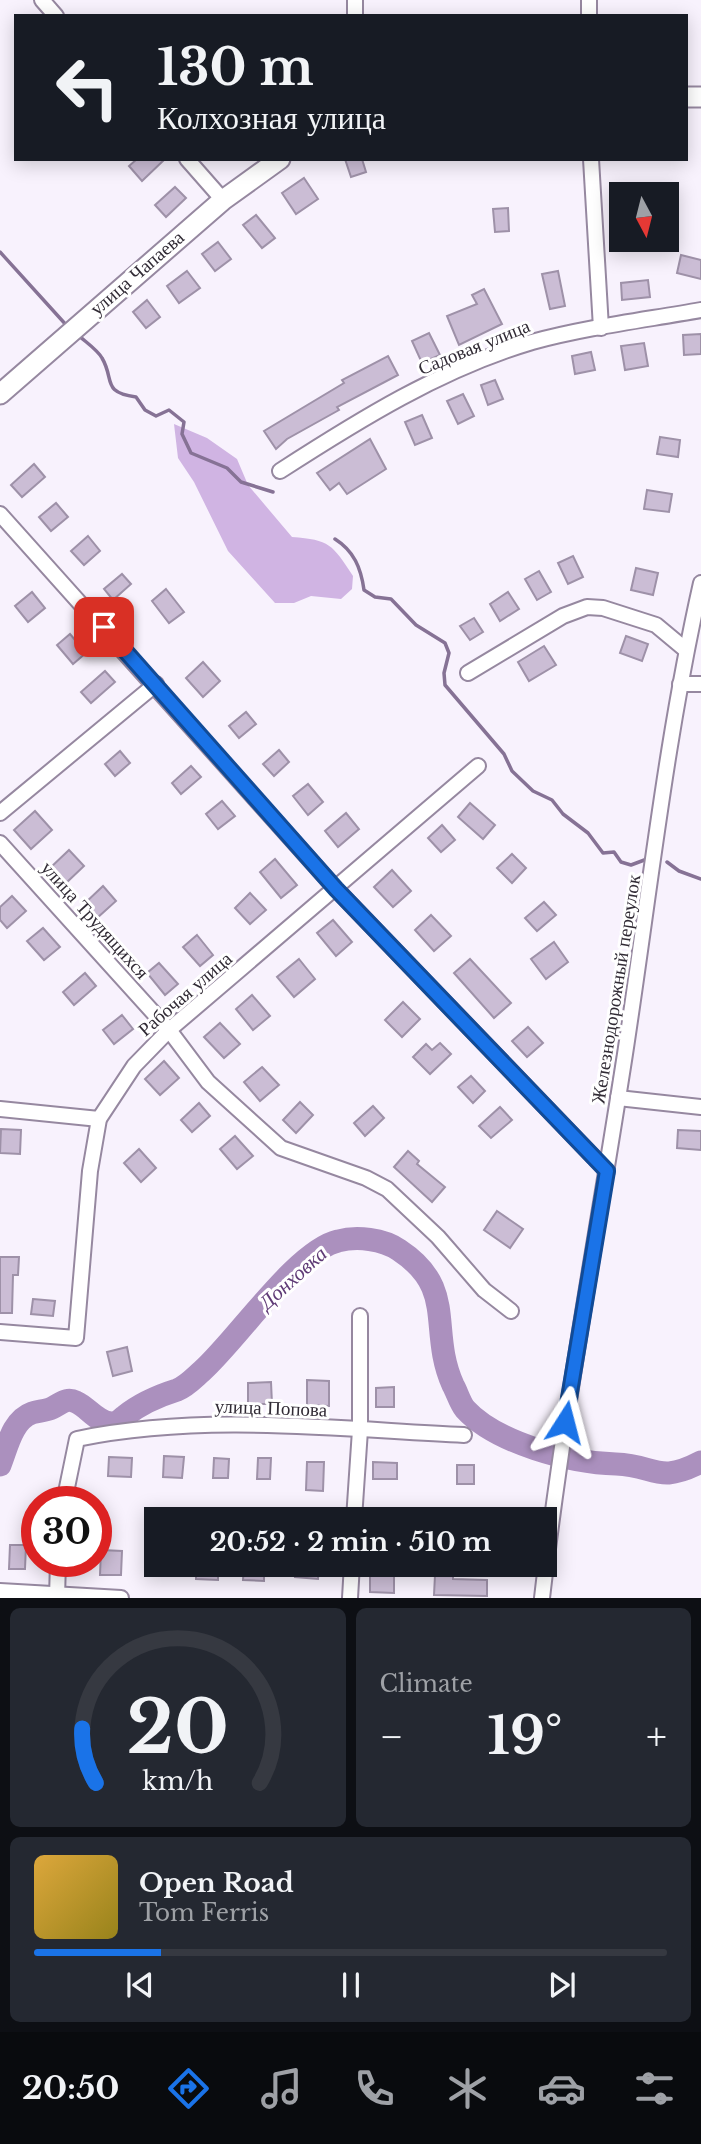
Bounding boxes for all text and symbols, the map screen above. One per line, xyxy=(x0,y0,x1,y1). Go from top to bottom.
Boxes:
text: 130 m xyxy=(157,37,314,98)
icon: left xyxy=(42,42,133,133)
text: Колхозная улица xyxy=(157,98,386,138)
north arrow xyxy=(609,182,679,252)
map controls xyxy=(609,182,679,252)
street label: улица Чапаева xyxy=(85,226,189,320)
street label: Садовая улица xyxy=(415,314,534,380)
pin xyxy=(74,597,134,657)
icon: arrive xyxy=(85,608,123,646)
street label: улица Трудящихся xyxy=(36,857,154,984)
street label: Железнодорожный переулок xyxy=(587,872,646,1105)
street label: Рабочая улица xyxy=(133,947,237,1041)
water label: Донховка xyxy=(252,1241,332,1317)
position arrow xyxy=(528,1385,602,1459)
street label: улица Попова xyxy=(214,1395,328,1421)
speed limit sign: 30 xyxy=(21,1486,112,1577)
text: 20:52 · 2 min · 510 m xyxy=(210,1526,491,1558)
text: Climate xyxy=(380,1670,473,1698)
text: 20 xyxy=(127,1683,229,1774)
text: 19° xyxy=(487,1704,562,1768)
text: − xyxy=(380,1713,404,1760)
text: + xyxy=(646,1713,667,1760)
text: km/h xyxy=(142,1766,213,1797)
text: Open Road xyxy=(139,1867,294,1899)
text: Tom Ferris xyxy=(139,1899,269,1927)
icon: previous xyxy=(121,1966,159,2004)
icon: pause xyxy=(332,1966,370,2004)
icon: next xyxy=(543,1966,581,2004)
icon: directions xyxy=(164,2064,213,2113)
icon: music xyxy=(257,2064,306,2113)
icon: phone xyxy=(350,2064,399,2113)
icon: climate xyxy=(443,2064,492,2113)
icon: car xyxy=(537,2064,586,2113)
icon: filters xyxy=(630,2064,679,2113)
text: 20:50 xyxy=(22,2068,119,2108)

